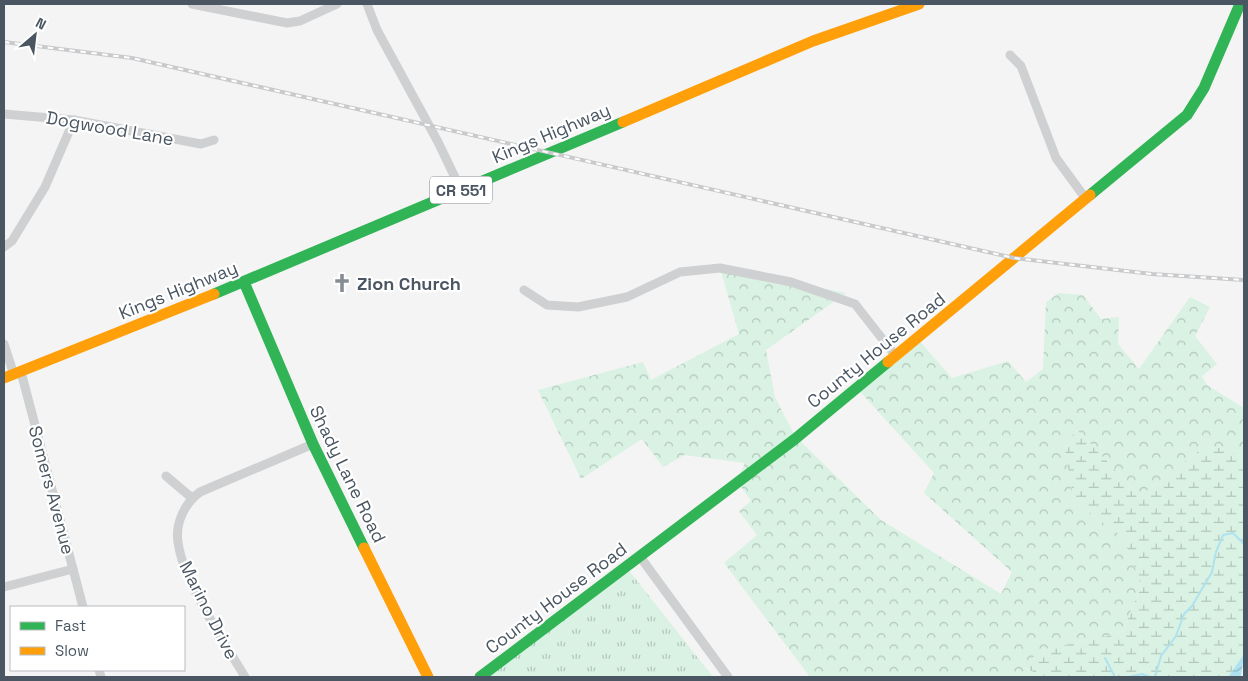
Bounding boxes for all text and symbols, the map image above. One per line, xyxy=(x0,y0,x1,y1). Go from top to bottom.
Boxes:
north arrow xyxy=(10,10,60,60)
text: N xyxy=(33,13,49,34)
street label: Kings Highway xyxy=(488,98,614,168)
street label: Dogwood Lane xyxy=(44,105,176,151)
road number: CR 551 xyxy=(430,176,492,204)
street label: Kings Highway xyxy=(115,256,241,324)
church icon: Zion Church xyxy=(331,272,353,294)
place label: Zion Church xyxy=(357,272,461,295)
street label: County House Road xyxy=(802,287,950,413)
street label: Shady Lane Road xyxy=(305,402,391,546)
street label: Somers Avenue xyxy=(24,423,80,557)
street label: County House Road xyxy=(481,537,631,659)
street label: Marino Drive xyxy=(174,557,244,663)
legend xyxy=(10,606,185,671)
text: Fast xyxy=(55,616,86,635)
text: Slow xyxy=(55,641,89,660)

